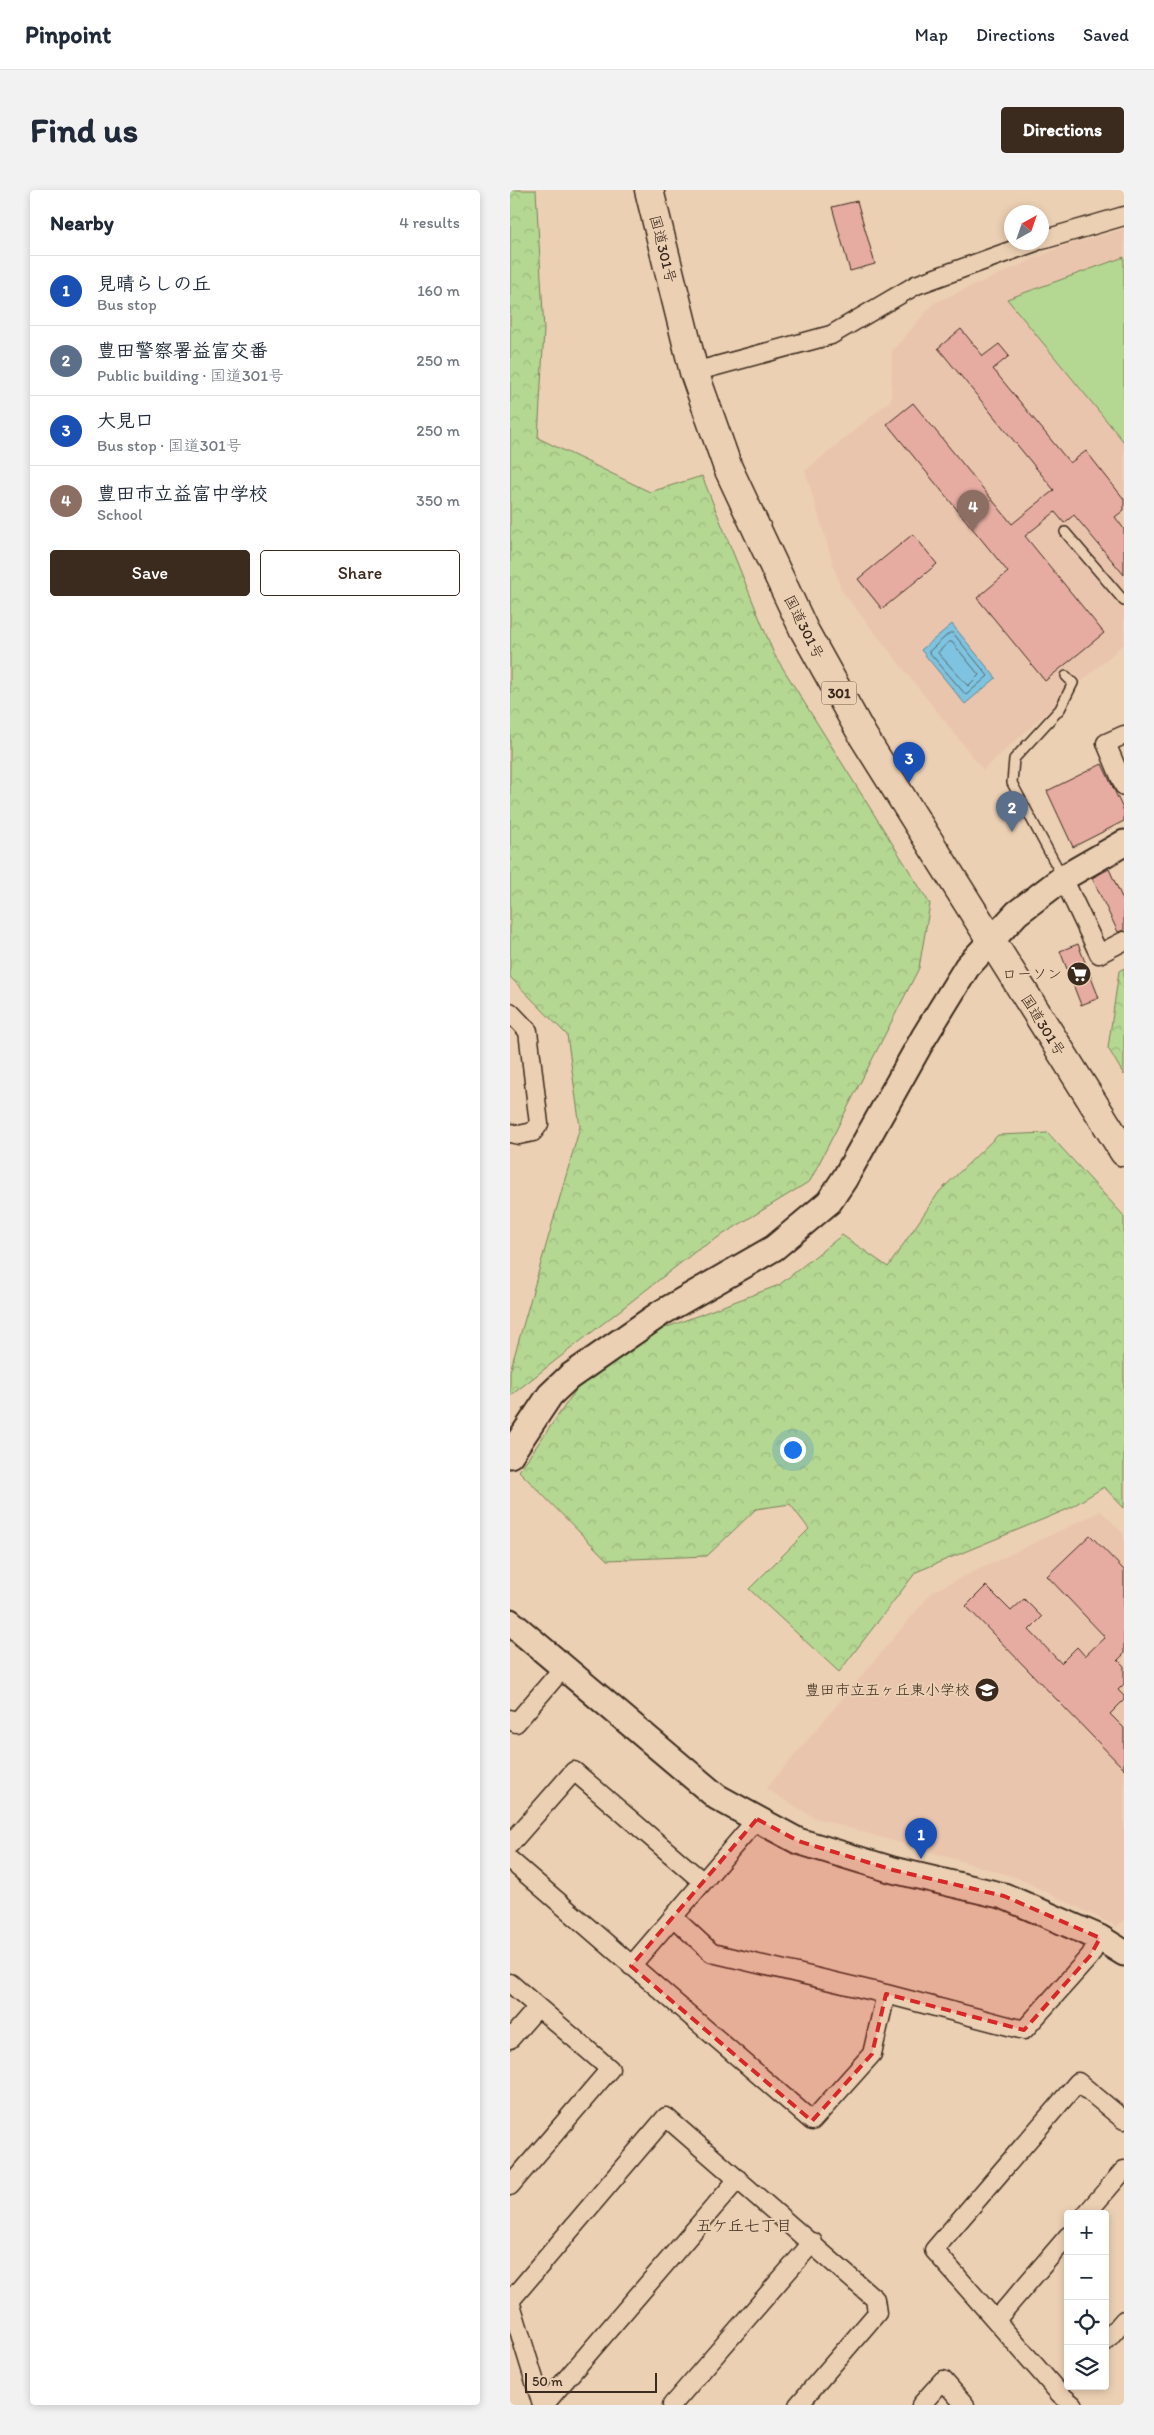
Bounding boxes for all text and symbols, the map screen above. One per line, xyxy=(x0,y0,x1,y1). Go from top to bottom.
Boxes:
text: Pinpoint xyxy=(25,20,111,49)
text: Map xyxy=(915,24,948,46)
text: Directions xyxy=(976,24,1055,46)
text: Saved xyxy=(1083,24,1129,46)
button: Directions xyxy=(1001,107,1124,153)
text: Find us xyxy=(30,109,138,151)
north arrow xyxy=(1004,205,1049,250)
text: Nearby xyxy=(50,210,114,235)
text: 4 results xyxy=(399,213,460,232)
street label: 国道301号 xyxy=(646,213,680,285)
text: 見晴らしの丘 xyxy=(97,272,211,295)
text: 1 xyxy=(62,281,70,300)
text: 160 m xyxy=(417,281,460,300)
text: Bus stop xyxy=(97,295,157,314)
text: 豊田警察署益富交番 xyxy=(97,339,268,362)
text: 2 xyxy=(62,351,70,370)
text: 250 m xyxy=(416,351,460,370)
text: Public building · 国道301号 xyxy=(97,366,284,385)
text: 大見口 xyxy=(97,409,154,432)
text: 3 xyxy=(62,421,70,440)
text: 250 m xyxy=(416,421,460,440)
text: Bus stop · 国道301号 xyxy=(97,436,242,455)
text: 豊田市立益富中学校 xyxy=(97,482,268,505)
pin: 4 xyxy=(957,490,989,531)
text: 4 xyxy=(61,491,71,510)
text: 350 m xyxy=(416,491,460,510)
text: School xyxy=(97,505,143,524)
button: Save xyxy=(50,550,250,596)
button: Share xyxy=(260,550,460,596)
street label: 国道301号 xyxy=(780,592,828,662)
road number: 301 xyxy=(822,682,856,704)
pin: 3 xyxy=(893,742,925,783)
pin: 2 xyxy=(996,791,1028,832)
supermarket icon: ローソン xyxy=(1066,961,1092,987)
place label: ローソン xyxy=(1002,965,1062,983)
street label: 国道301号 xyxy=(1017,991,1069,1059)
your location xyxy=(780,1437,806,1463)
school or university icon: 豊田市立五ヶ丘東小学校 xyxy=(974,1677,1000,1703)
place label: 豊田市立五ヶ丘東小学校 xyxy=(805,1681,970,1699)
pin: 1 xyxy=(905,1818,937,1859)
map controls xyxy=(1064,2210,1109,2390)
button: + xyxy=(1064,2210,1109,2255)
district label: 五ケ丘七丁目 xyxy=(696,2216,792,2235)
button: − xyxy=(1064,2255,1109,2300)
button: locate xyxy=(1064,2300,1109,2345)
button: layers xyxy=(1064,2345,1109,2390)
scale bar xyxy=(525,2370,658,2393)
text: 50 m xyxy=(532,2373,563,2390)

